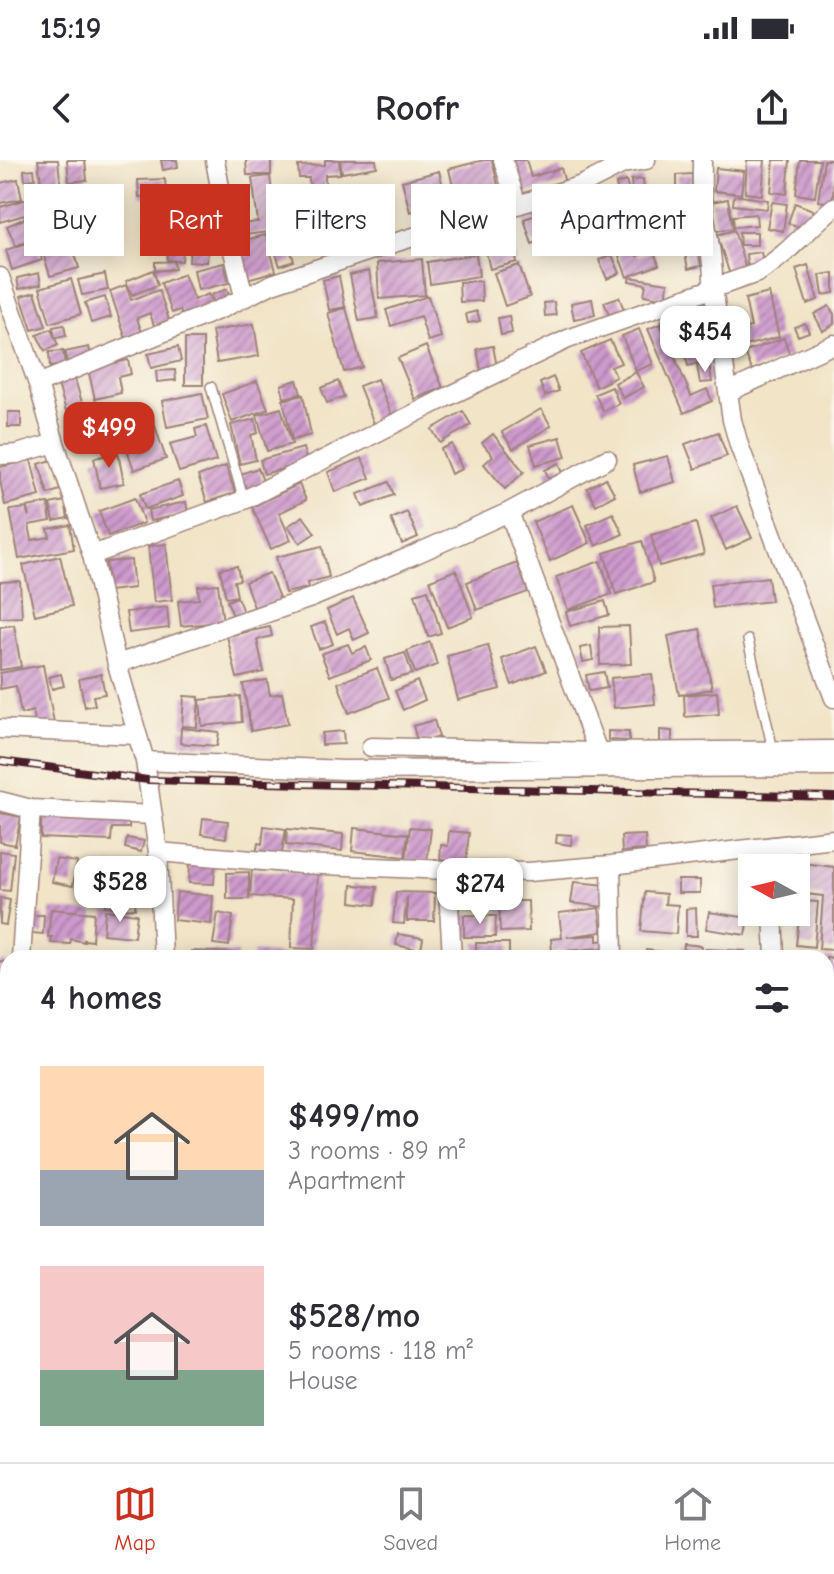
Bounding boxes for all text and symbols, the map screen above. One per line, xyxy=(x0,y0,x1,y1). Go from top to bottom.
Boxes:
text: 15:19 xyxy=(40,11,101,46)
icon: back xyxy=(40,86,84,130)
icon: share xyxy=(750,86,794,130)
text: Roofr xyxy=(375,88,459,129)
chip: Buy xyxy=(24,184,124,256)
chip: Rent xyxy=(140,184,250,256)
chip: Filters xyxy=(266,184,395,256)
chip: New xyxy=(411,184,516,256)
chip: Apartment xyxy=(532,184,713,256)
pin: $454 xyxy=(658,306,752,374)
text: $454 xyxy=(678,317,732,347)
pin: $499 xyxy=(62,402,156,470)
text: $499 xyxy=(81,413,137,443)
north arrow xyxy=(738,854,810,926)
map controls xyxy=(738,854,810,926)
pin: $528 xyxy=(73,856,167,924)
pin: $274 xyxy=(433,858,527,926)
text: $528 xyxy=(92,867,148,897)
text: $274 xyxy=(455,869,505,899)
icon: filters xyxy=(750,976,794,1020)
text: 4 homes xyxy=(40,978,162,1018)
text: $499/mo xyxy=(288,1096,420,1136)
icon: home xyxy=(104,1098,200,1194)
text: 3 rooms · 89 m² xyxy=(288,1136,465,1166)
text: Apartment xyxy=(288,1166,404,1196)
text: $528/mo xyxy=(288,1296,420,1336)
icon: home xyxy=(104,1298,200,1394)
text: 5 rooms · 118 m² xyxy=(288,1336,473,1366)
text: House xyxy=(288,1366,358,1396)
tab: Map xyxy=(113,1482,157,1556)
tab: Saved xyxy=(383,1482,438,1556)
tab: Home xyxy=(664,1482,721,1556)

